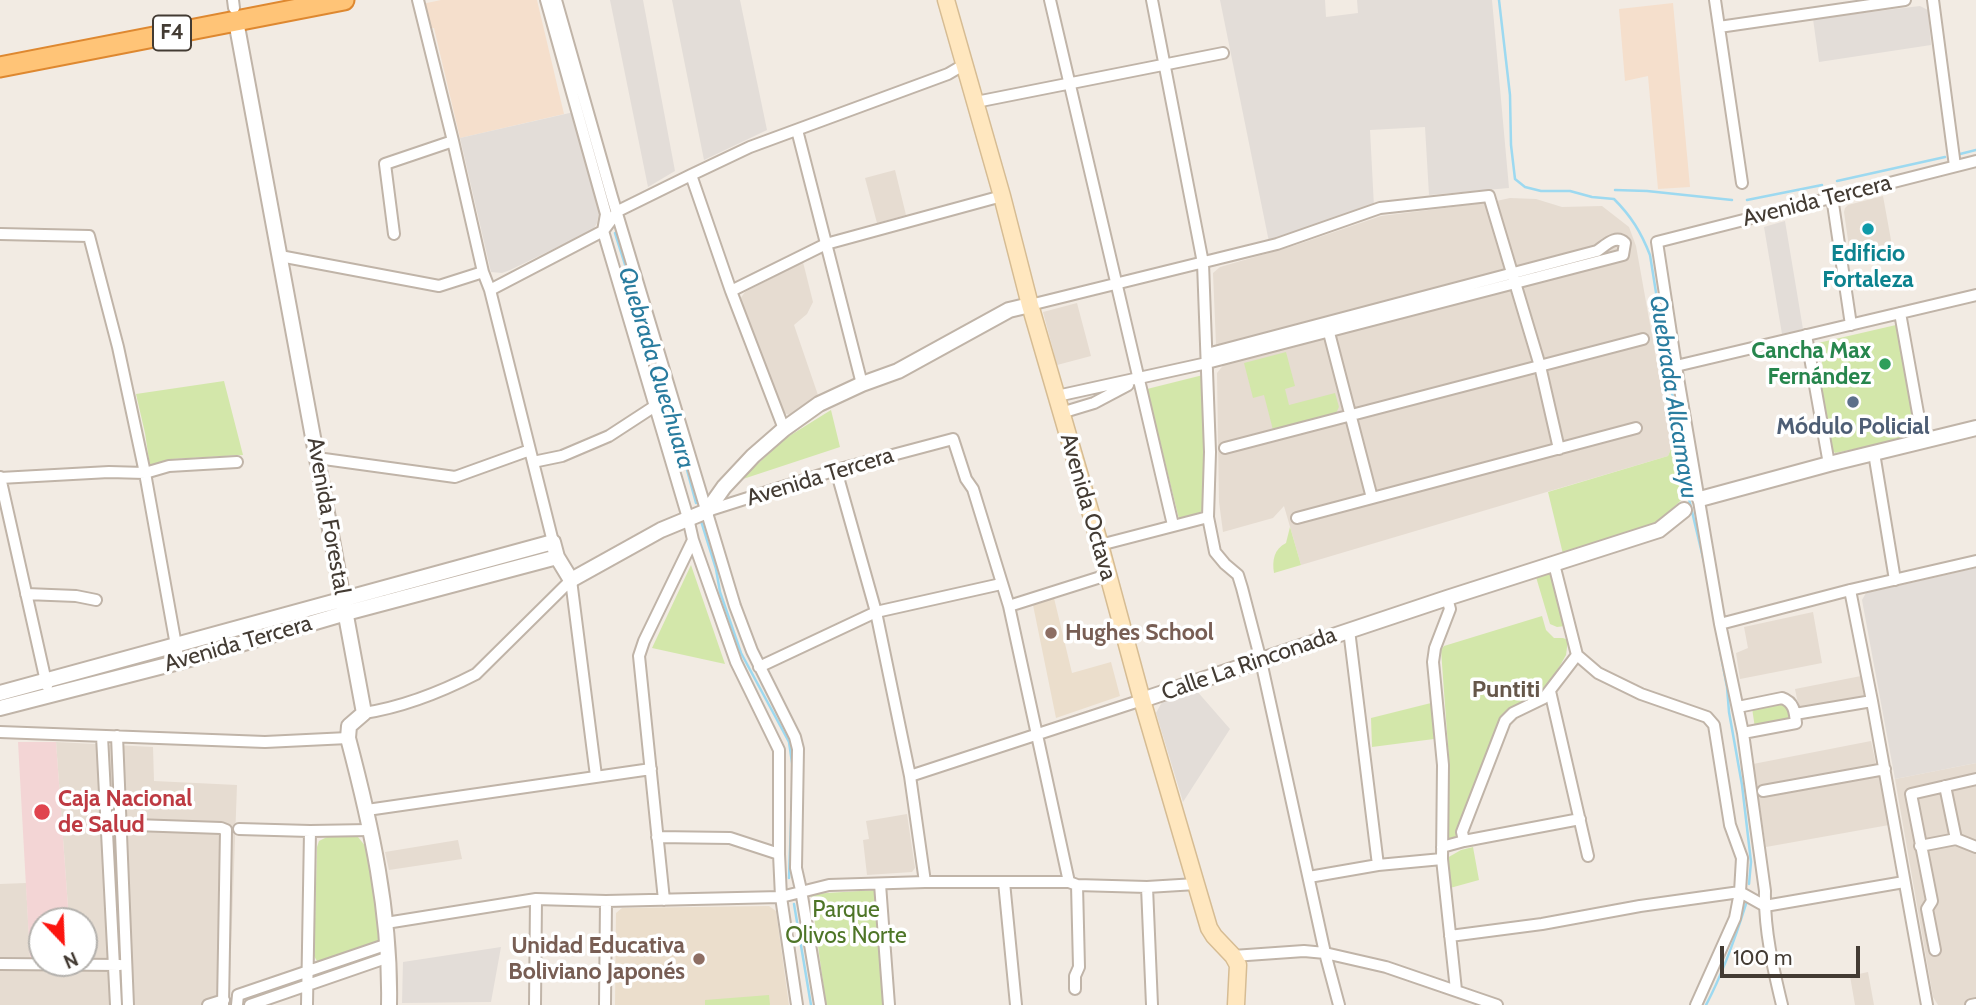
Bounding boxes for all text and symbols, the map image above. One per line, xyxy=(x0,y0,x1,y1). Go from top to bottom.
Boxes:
road number: F4 xyxy=(153,16,191,50)
street label: Avenida Tercera xyxy=(1740,169,1894,233)
marker: Edificio Fortaleza xyxy=(1860,221,1876,237)
place label: Edificio Fortaleza xyxy=(1822,240,1914,294)
water label: Quebrada Quechuara xyxy=(612,264,700,472)
water label: Quebrada Allcamayu xyxy=(1643,293,1703,501)
place label: Cancha Max Fernández xyxy=(1751,337,1871,391)
marker: Cancha Max Fernández xyxy=(1877,356,1893,372)
marker: Módulo Policial xyxy=(1845,394,1861,410)
place label: Módulo Policial xyxy=(1776,413,1930,441)
street label: Avenida Octava xyxy=(1054,430,1122,584)
street label: Avenida Forestal xyxy=(301,435,355,597)
street label: Avenida Tercera xyxy=(743,442,897,512)
street label: Avenida Tercera xyxy=(161,610,315,678)
place label: Hughes School xyxy=(1065,619,1214,647)
street label: Calle La Rinconada xyxy=(1158,621,1340,707)
marker: Hughes School xyxy=(1043,625,1059,641)
district label: Puntiti xyxy=(1472,676,1540,704)
place label: Caja Nacional de Salud xyxy=(58,785,192,839)
marker: Caja Nacional de Salud xyxy=(32,802,52,822)
park label: Parque Olivos Norte xyxy=(785,896,907,950)
north arrow xyxy=(28,907,98,977)
place label: Unidad Educativa Boliviano Japonés xyxy=(508,932,685,986)
scale bar xyxy=(1724,932,1864,976)
text: 100 m xyxy=(1733,945,1792,970)
text: N xyxy=(60,947,81,973)
marker: Unidad Educativa Boliviano Japonés xyxy=(691,951,707,967)

